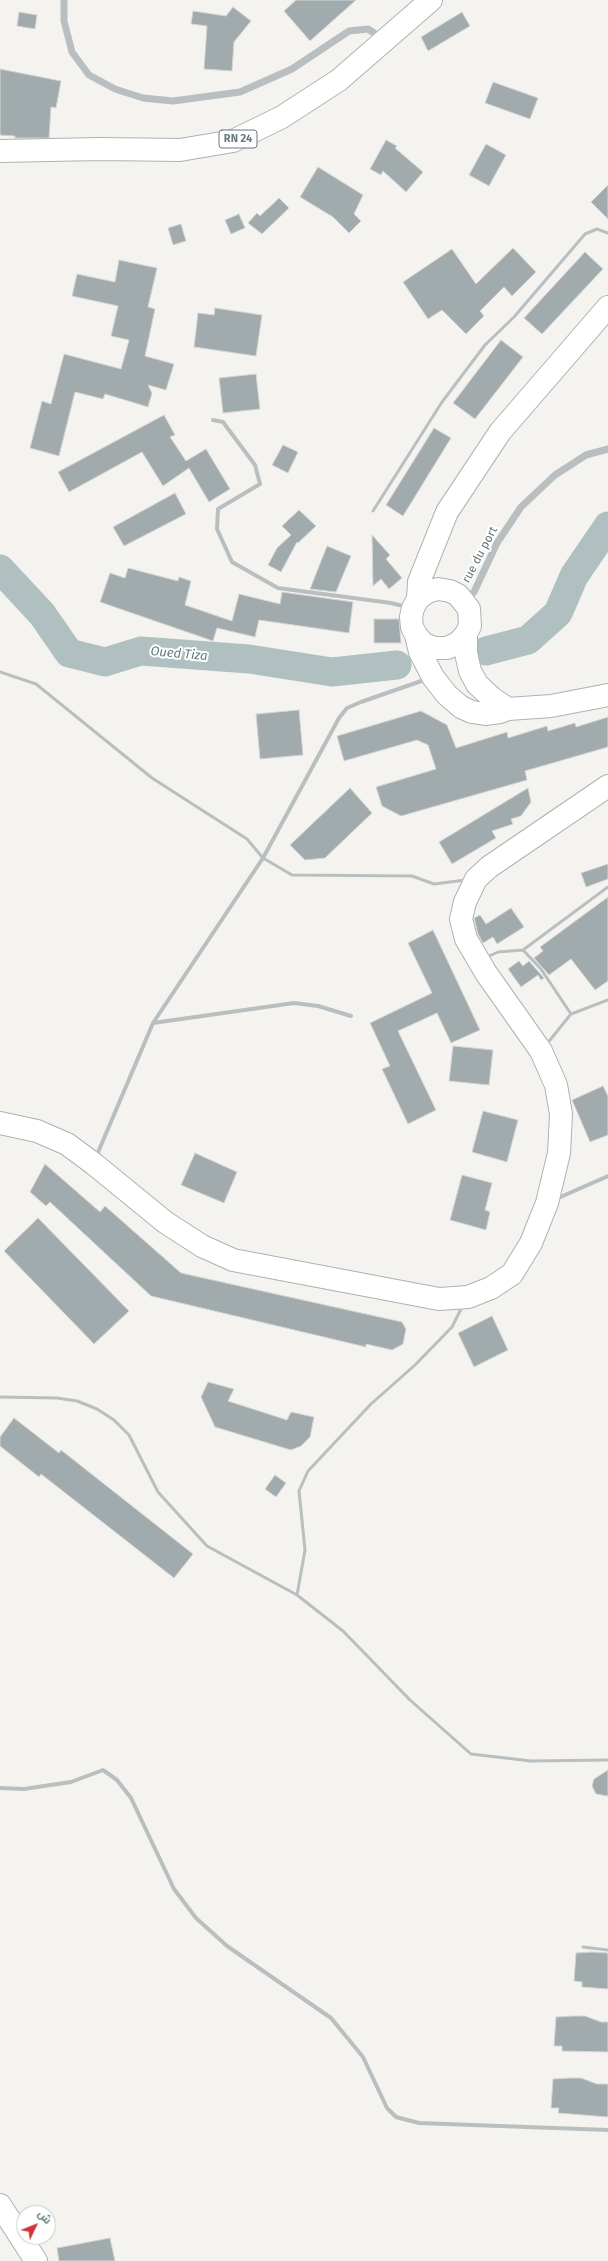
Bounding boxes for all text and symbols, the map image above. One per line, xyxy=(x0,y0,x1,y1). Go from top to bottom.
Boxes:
road number: RN 24 xyxy=(219,130,257,148)
street label: rue du port xyxy=(459,524,501,586)
water label: Oued Tiza xyxy=(150,644,208,664)
north arrow xyxy=(16,2205,56,2245)
text: ش xyxy=(35,2208,54,2227)

